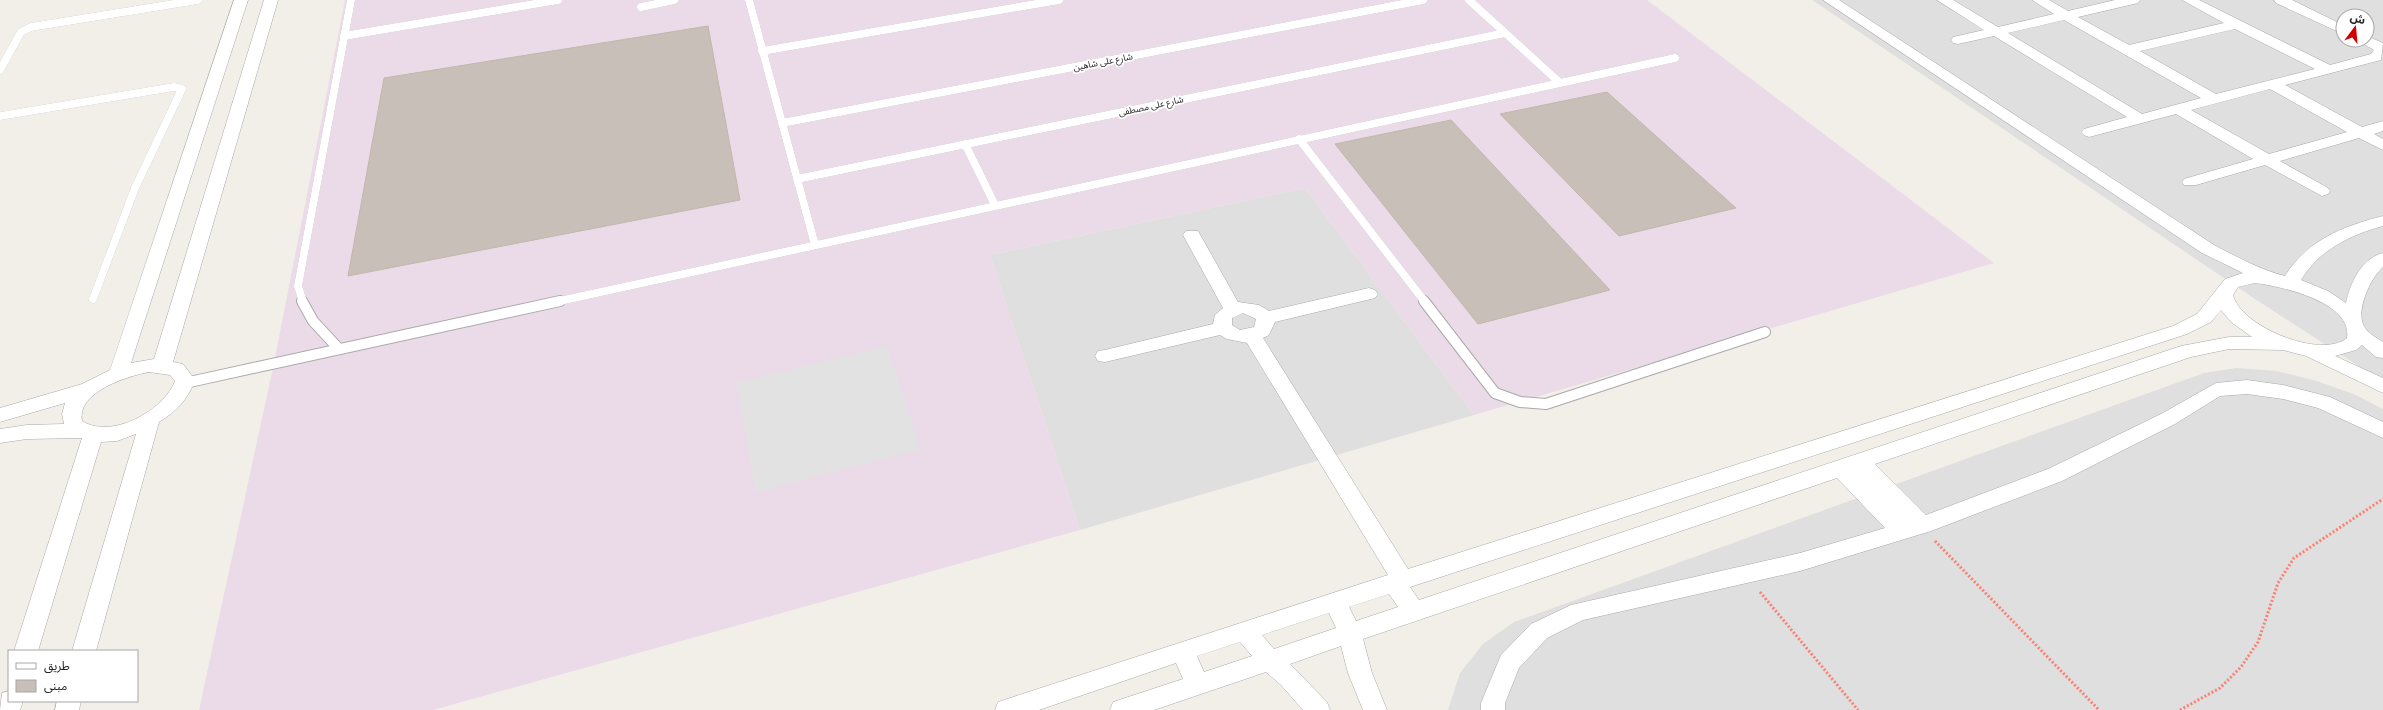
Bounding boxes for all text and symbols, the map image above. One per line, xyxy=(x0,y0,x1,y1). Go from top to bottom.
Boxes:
north arrow xyxy=(2335,8,2375,48)
text: ش xyxy=(2349,11,2367,27)
street label: شارع على شاهين xyxy=(1072,51,1134,75)
street label: شارع على مصطفى xyxy=(1118,94,1185,120)
legend xyxy=(8,650,138,702)
text: طريق xyxy=(44,659,70,674)
text: مبنى xyxy=(44,679,67,693)

